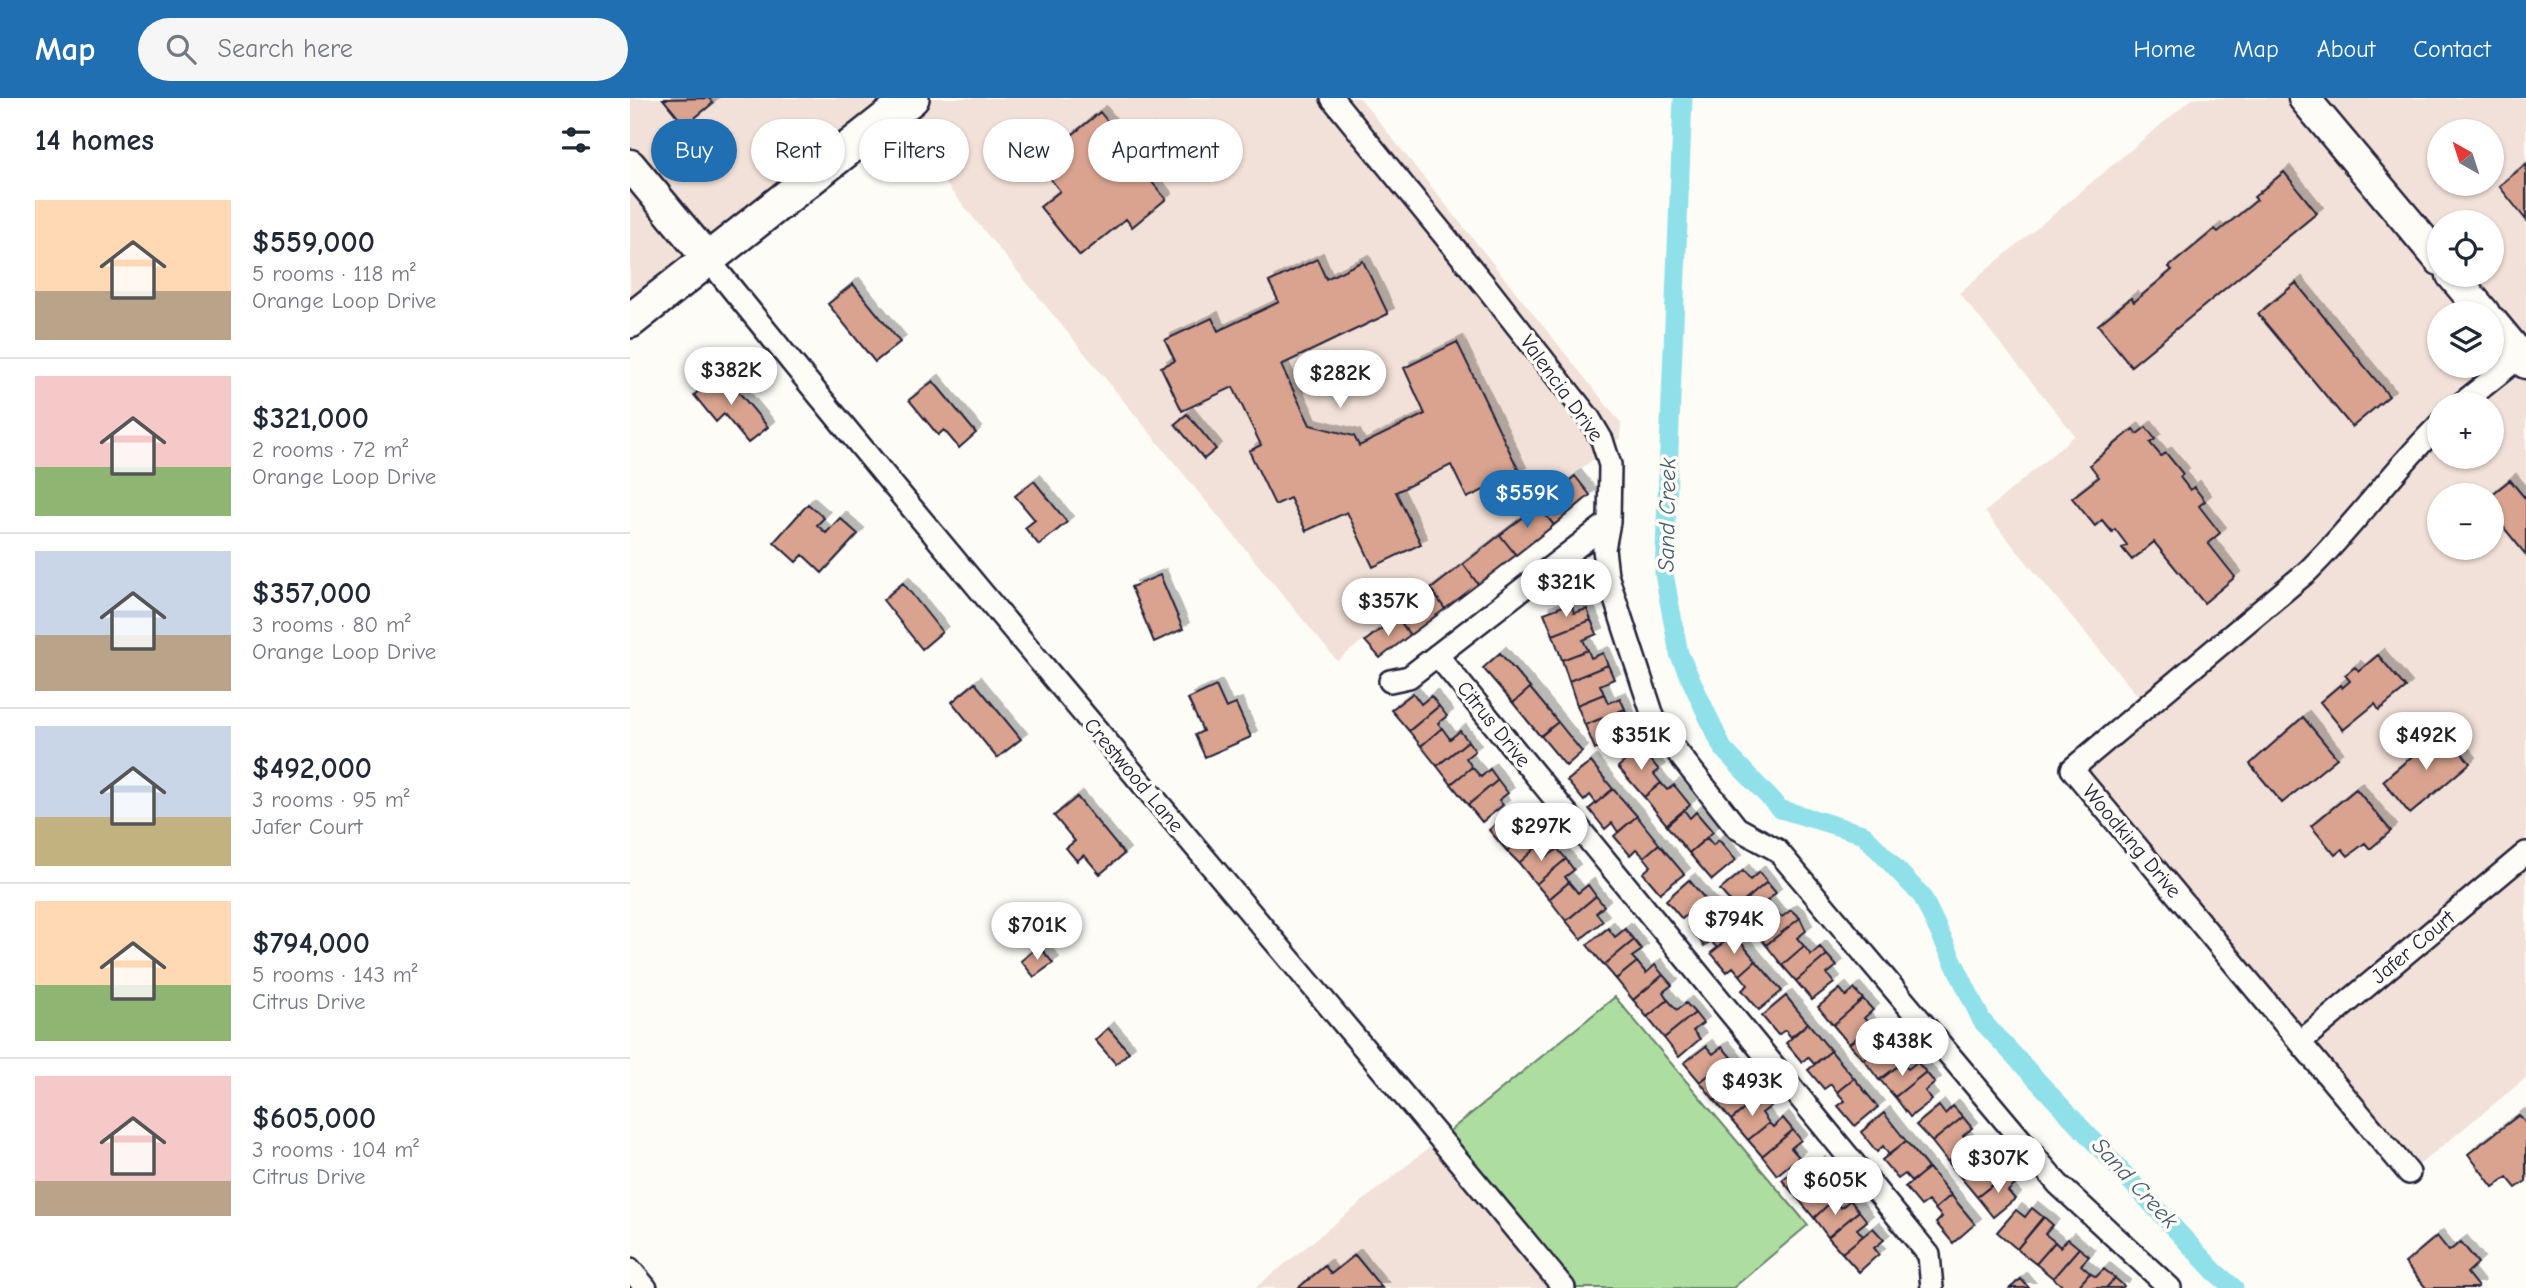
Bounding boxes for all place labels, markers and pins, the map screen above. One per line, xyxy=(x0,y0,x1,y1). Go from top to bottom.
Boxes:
pin: $382K xyxy=(682,348,780,407)
pin: $282K xyxy=(1291,350,1389,410)
pin: $559K xyxy=(1478,470,1576,530)
pin: $321K xyxy=(1517,560,1615,619)
pin: $357K xyxy=(1339,578,1437,638)
pin: $351K xyxy=(1592,712,1690,772)
pin: $492K xyxy=(2377,712,2475,772)
pin: $297K xyxy=(1492,804,1590,863)
pin: $794K xyxy=(1685,896,1783,956)
pin: $701K xyxy=(988,902,1086,962)
pin: $438K xyxy=(1853,1018,1951,1078)
pin: $493K xyxy=(1703,1058,1801,1118)
pin: $307K xyxy=(1949,1136,2047,1195)
pin: $605K xyxy=(1786,1158,1884,1217)

